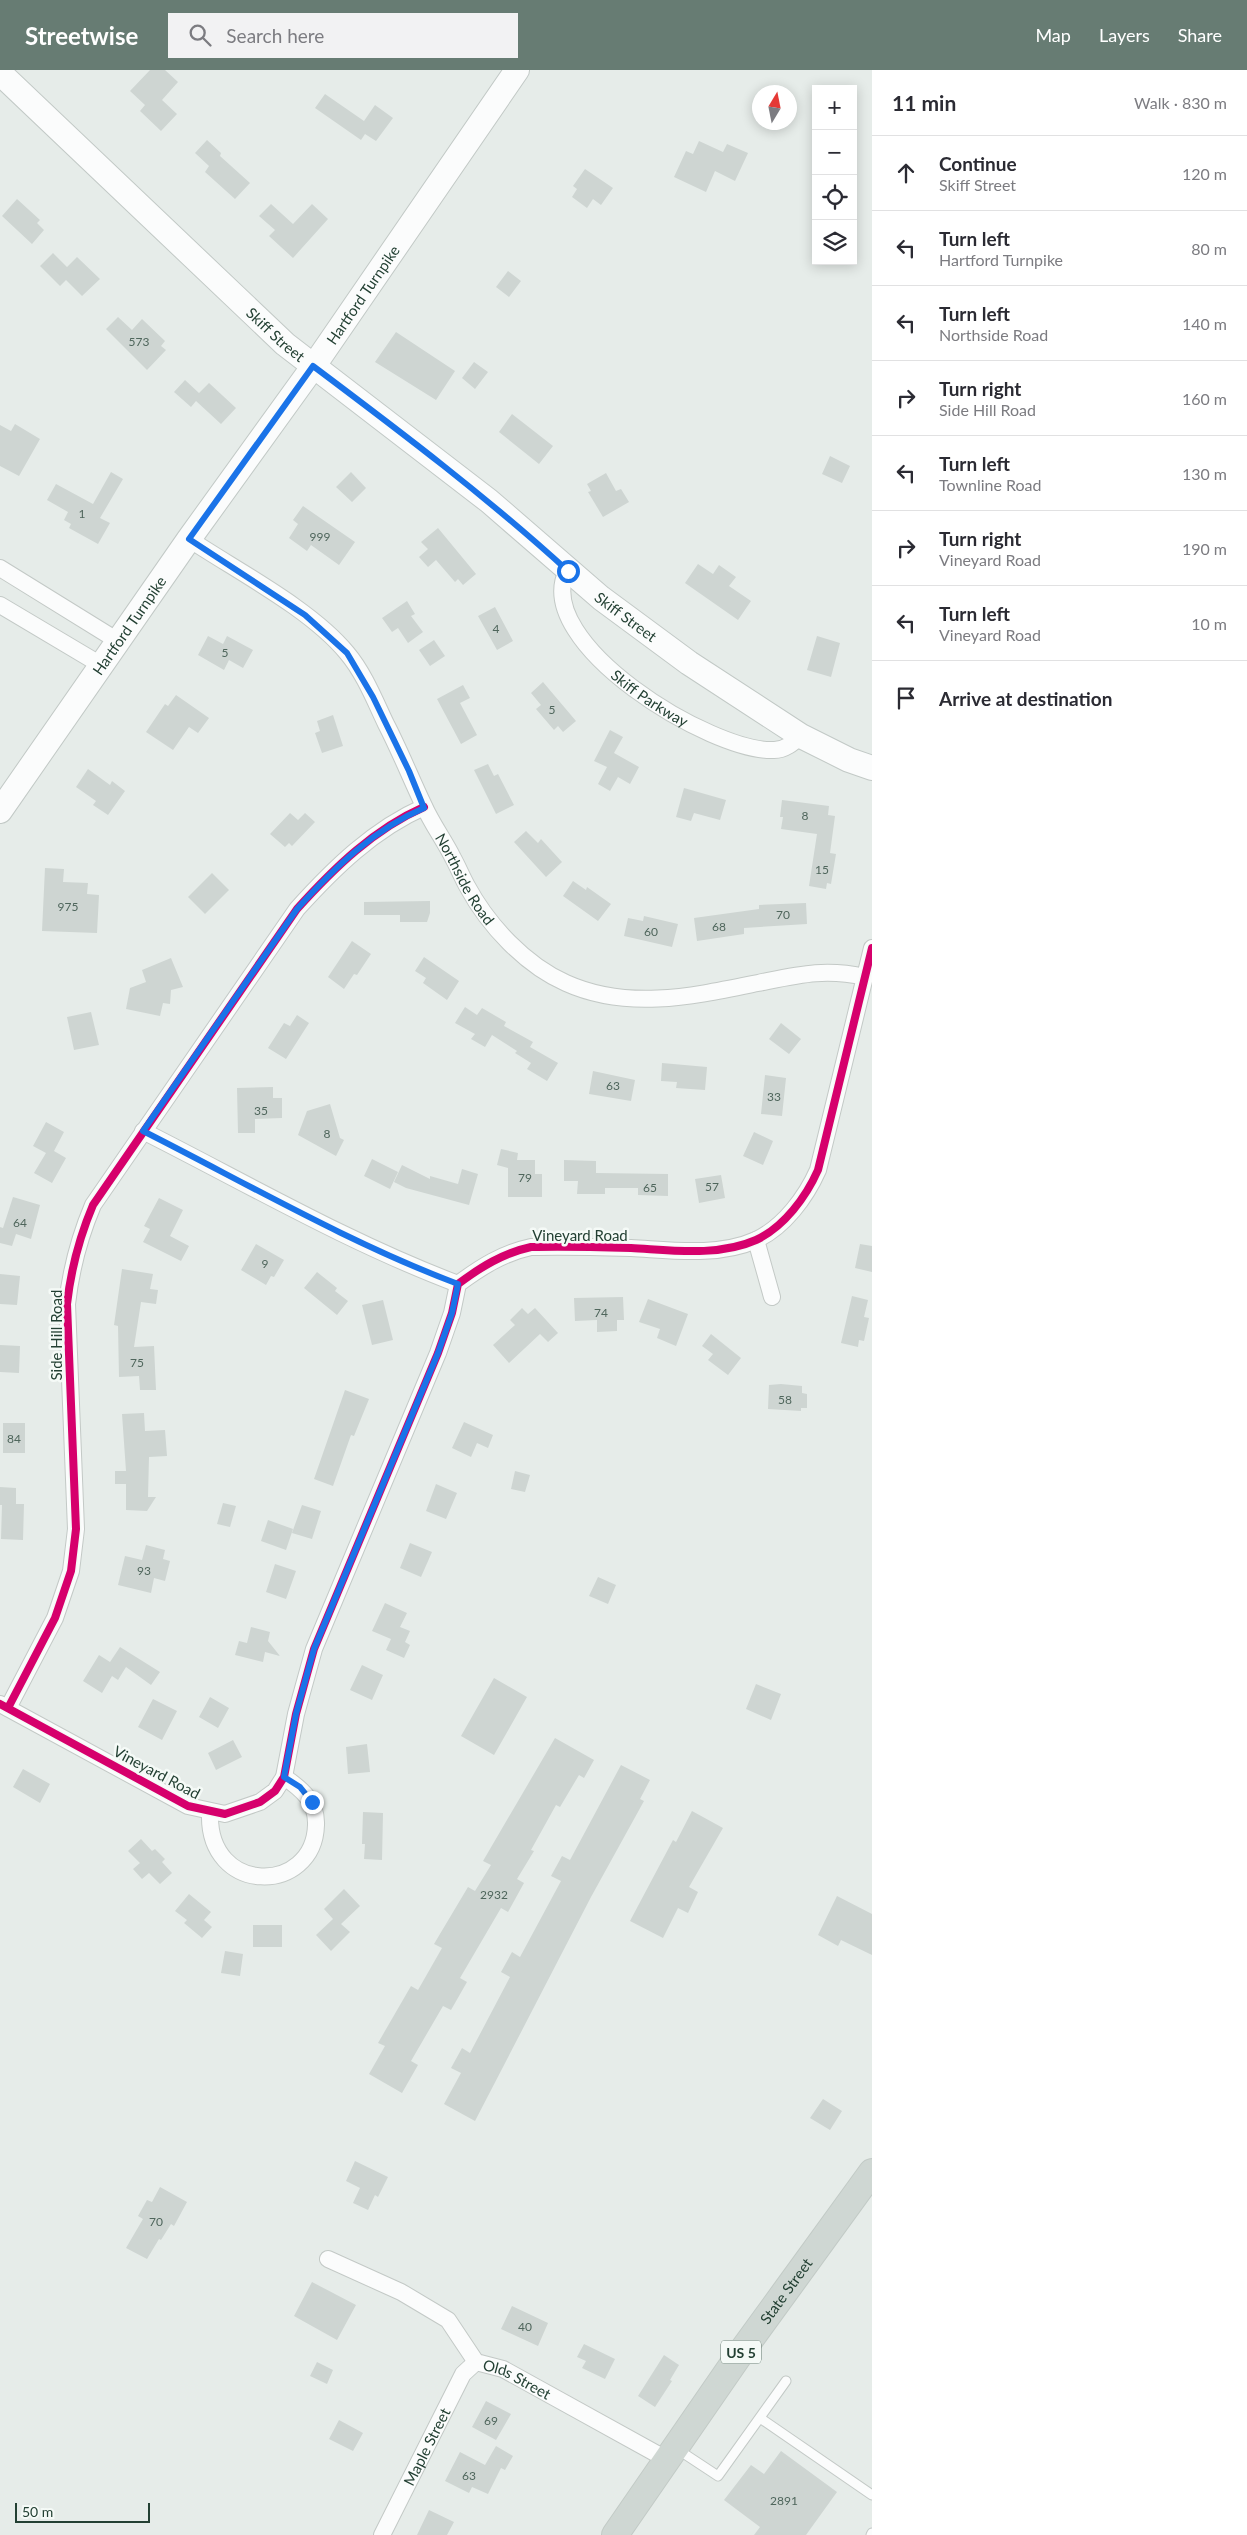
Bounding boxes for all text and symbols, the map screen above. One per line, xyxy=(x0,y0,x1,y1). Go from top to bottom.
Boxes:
search box xyxy=(168,13,518,58)
text: Streetwise xyxy=(25,21,138,50)
icon: search xyxy=(186,21,214,49)
text: Search here xyxy=(226,24,324,47)
text: Map xyxy=(1035,24,1071,46)
text: Layers xyxy=(1099,24,1150,46)
text: Share xyxy=(1178,24,1222,46)
north arrow xyxy=(752,85,797,130)
map controls xyxy=(812,85,857,265)
button: + xyxy=(812,85,857,130)
text: 11 min xyxy=(892,90,956,115)
text: Walk · 830 m xyxy=(1134,93,1227,112)
button: − xyxy=(812,130,857,175)
text: Continue xyxy=(939,152,1017,175)
icon: ahead xyxy=(892,159,920,187)
text: 120 m xyxy=(1182,164,1227,183)
button: locate xyxy=(812,175,857,220)
text: Skiff Street xyxy=(939,175,1016,194)
button: layers xyxy=(812,220,857,265)
text: Turn left xyxy=(939,227,1010,250)
icon: left xyxy=(892,234,920,262)
text: 80 m xyxy=(1191,239,1227,258)
street label: Hartford Turnpike xyxy=(322,242,403,348)
text: Hartford Turnpike xyxy=(939,250,1063,269)
text: Turn left xyxy=(939,302,1010,325)
street label: Skiff Street xyxy=(243,303,309,365)
icon: left xyxy=(892,309,920,337)
text: 140 m xyxy=(1182,314,1227,333)
text: Northside Road xyxy=(939,325,1048,344)
house number: 573 xyxy=(129,334,149,349)
text: Turn right xyxy=(939,377,1021,400)
icon: right xyxy=(892,384,920,412)
text: 160 m xyxy=(1182,389,1227,408)
text: Side Hill Road xyxy=(939,400,1036,419)
text: Turn left xyxy=(939,452,1010,475)
icon: left xyxy=(892,459,920,487)
text: 130 m xyxy=(1182,464,1227,483)
text: Townline Road xyxy=(939,475,1042,494)
house number: 1 xyxy=(79,506,86,521)
text: Turn right xyxy=(939,527,1021,550)
house number: 999 xyxy=(310,529,330,544)
icon: right xyxy=(892,534,920,562)
text: 190 m xyxy=(1182,539,1227,558)
text: Vineyard Road xyxy=(939,550,1041,569)
route start xyxy=(557,560,580,583)
street label: Hartford Turnpike xyxy=(88,572,170,678)
street label: Skiff Street xyxy=(591,588,661,646)
text: Turn left xyxy=(939,602,1010,625)
icon: left xyxy=(892,609,920,637)
text: 10 m xyxy=(1191,614,1227,633)
house number: 4 xyxy=(493,621,500,636)
text: Vineyard Road xyxy=(939,625,1041,644)
house number: 5 xyxy=(222,645,229,660)
street label: Skiff Parkway xyxy=(608,666,692,730)
icon: arrive xyxy=(892,684,920,712)
text: Arrive at destination xyxy=(939,687,1112,710)
house number: 5 xyxy=(549,702,556,717)
house number: 8 xyxy=(802,808,809,823)
street label: Northside Road xyxy=(432,830,499,928)
house number: 15 xyxy=(815,862,829,877)
house number: 975 xyxy=(58,899,78,914)
house number: 70 xyxy=(776,907,790,922)
house number: 68 xyxy=(712,919,726,934)
house number: 60 xyxy=(644,924,658,939)
house number: 63 xyxy=(606,1078,620,1093)
house number: 33 xyxy=(767,1089,781,1104)
house number: 35 xyxy=(254,1103,268,1118)
house number: 8 xyxy=(324,1126,331,1141)
house number: 79 xyxy=(518,1170,532,1185)
house number: 57 xyxy=(705,1179,719,1194)
house number: 65 xyxy=(643,1180,657,1195)
house number: 64 xyxy=(13,1215,27,1230)
street label: Vineyard Road xyxy=(532,1226,628,1244)
house number: 9 xyxy=(262,1256,269,1271)
street label: Side Hill Road xyxy=(47,1290,65,1380)
house number: 74 xyxy=(594,1305,608,1320)
house number: 75 xyxy=(130,1355,144,1370)
house number: 58 xyxy=(778,1392,792,1407)
house number: 84 xyxy=(7,1431,21,1446)
house number: 93 xyxy=(137,1563,151,1578)
street label: Vineyard Road xyxy=(111,1742,203,1802)
route end xyxy=(301,1791,324,1814)
house number: 2932 xyxy=(480,1887,508,1902)
house number: 70 xyxy=(149,2214,163,2229)
street label: State Street xyxy=(756,2254,816,2327)
house number: 40 xyxy=(518,2319,532,2334)
road number: US 5 xyxy=(721,2340,761,2364)
street label: Olds Street xyxy=(481,2355,555,2403)
street label: Maple Street xyxy=(399,2404,454,2488)
house number: 69 xyxy=(484,2413,498,2428)
house number: 63 xyxy=(462,2468,476,2483)
house number: 2891 xyxy=(770,2493,798,2508)
scale bar xyxy=(15,2500,150,2523)
text: 50 m xyxy=(22,2503,53,2520)

